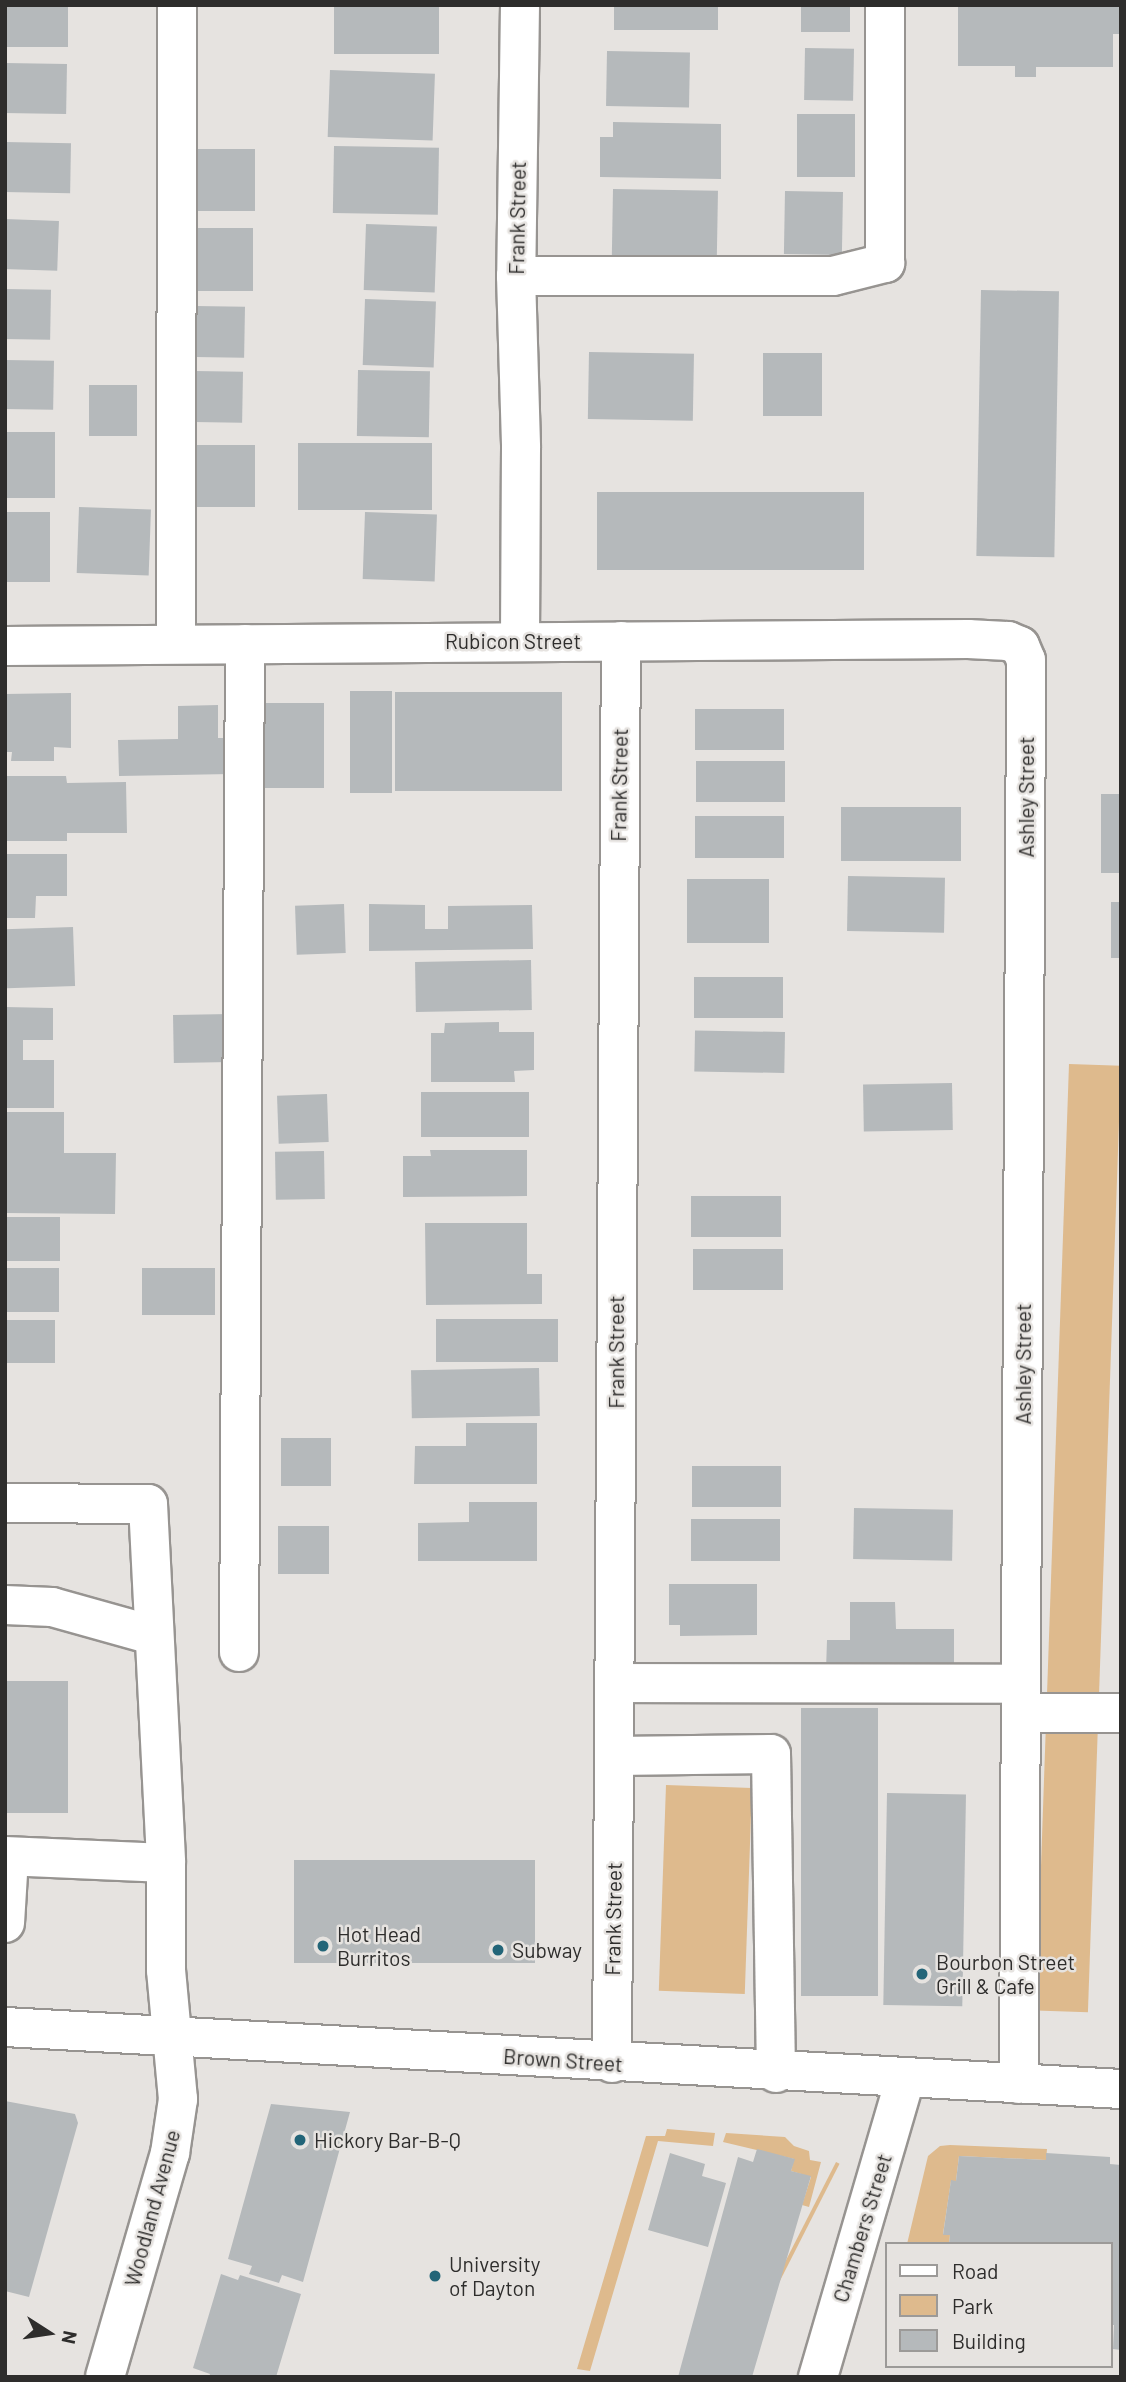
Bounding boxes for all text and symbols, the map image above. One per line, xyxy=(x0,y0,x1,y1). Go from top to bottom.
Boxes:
street label: Frank Street xyxy=(503,161,531,275)
street label: Rubicon Street xyxy=(445,628,581,654)
street label: Frank Street xyxy=(605,728,633,842)
street label: Ashley Street xyxy=(1013,736,1039,858)
street label: Frank Street xyxy=(603,1295,629,1409)
street label: Ashley Street xyxy=(1010,1303,1036,1425)
street label: Frank Street xyxy=(599,1862,627,1976)
place label: Hot Head Burritos xyxy=(337,1921,421,1971)
place label: Subway xyxy=(512,1937,582,1963)
marker: Hot Head Burritos xyxy=(315,1938,331,1954)
marker: Subway xyxy=(490,1942,506,1958)
place label: Bourbon Street Grill & Cafe xyxy=(936,1949,1075,1999)
marker: Bourbon Street Grill & Cafe xyxy=(914,1966,930,1982)
street label: Brown Street xyxy=(502,2043,624,2077)
street label: Woodland Avenue xyxy=(119,2127,185,2289)
place label: Hickory Bar-B-Q xyxy=(314,2127,461,2153)
marker: Hickory Bar-B-Q xyxy=(292,2132,308,2148)
street label: Chambers Street xyxy=(827,2151,897,2305)
legend xyxy=(884,2242,1112,2368)
place label: University of Dayton xyxy=(449,2251,540,2301)
text: Road xyxy=(952,2258,998,2283)
marker: University of Dayton xyxy=(427,2268,443,2284)
text: Park xyxy=(952,2293,993,2318)
north arrow xyxy=(14,2298,84,2368)
text: Building xyxy=(952,2328,1026,2353)
text: N xyxy=(57,2329,83,2346)

